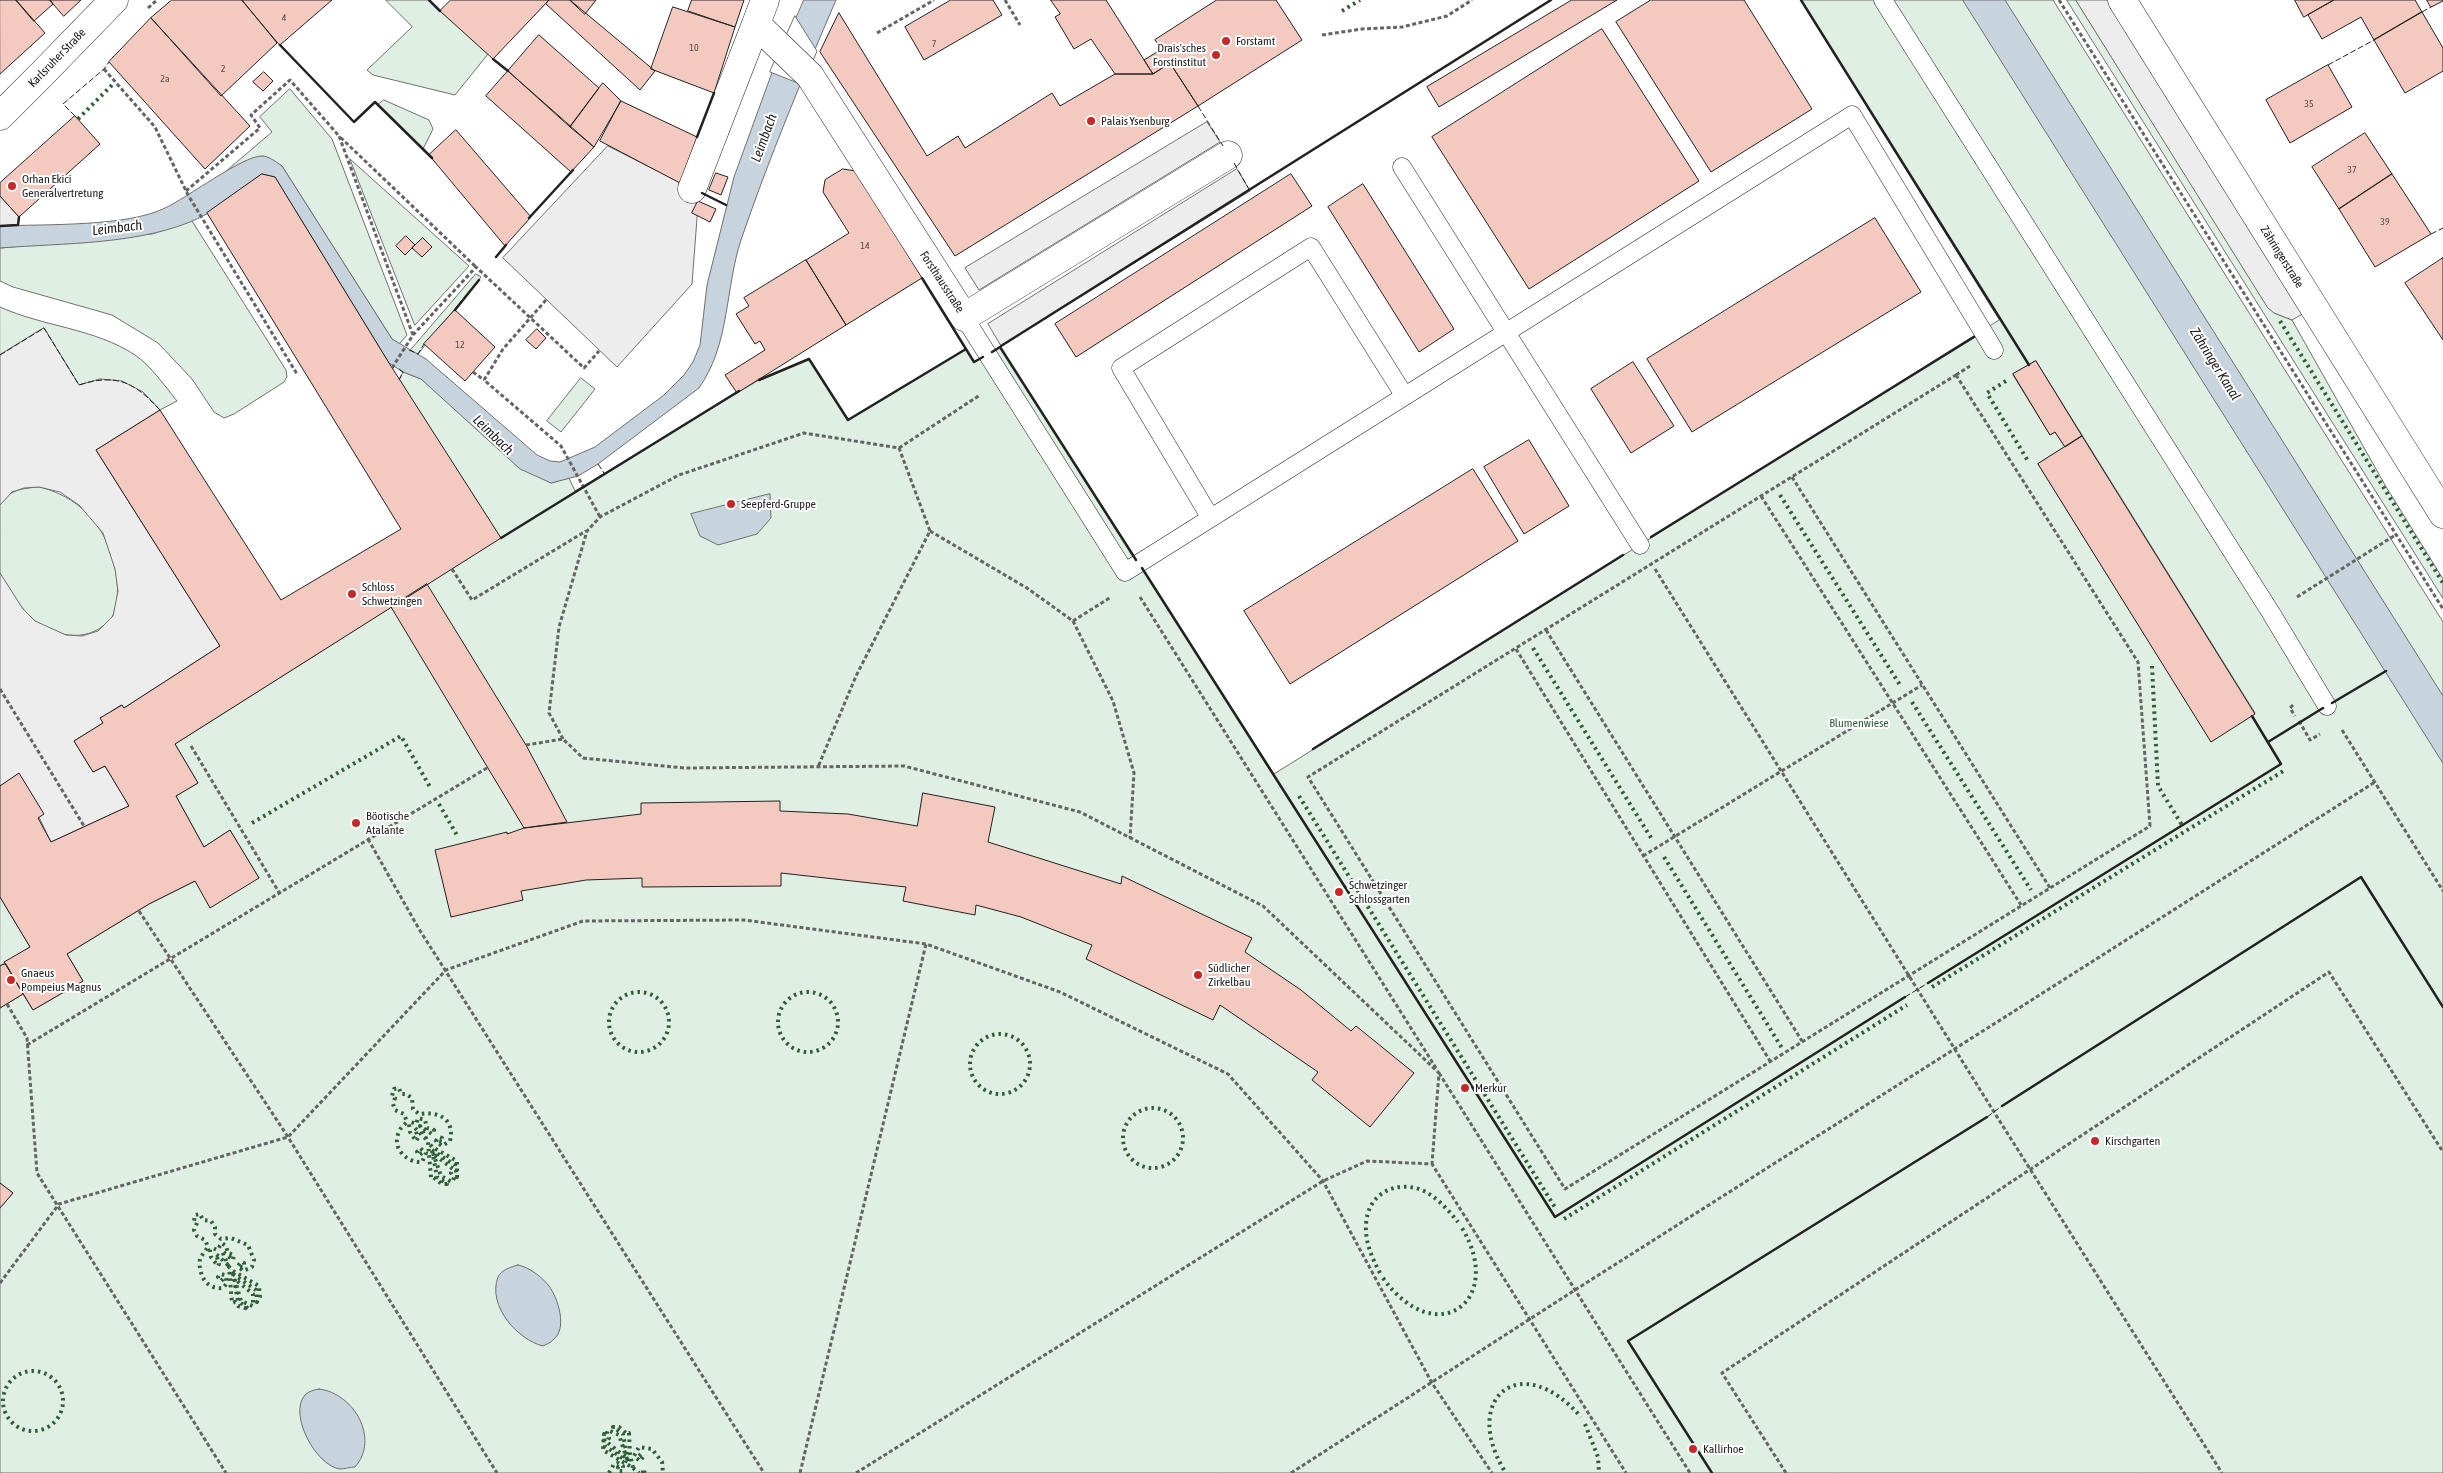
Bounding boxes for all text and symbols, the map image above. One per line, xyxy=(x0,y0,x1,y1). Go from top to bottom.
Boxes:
house number: 4 xyxy=(282,12,286,24)
street label: Karlsruher Straße xyxy=(25,26,89,90)
place label: Forstamt xyxy=(1236,34,1275,48)
marker: Forstamt xyxy=(1220,35,1232,47)
house number: 7 xyxy=(932,38,936,50)
place label: Drais'sches Forstinstitut xyxy=(1153,41,1206,69)
house number: 10 xyxy=(689,42,699,54)
marker: Drais'sches Forstinstitut xyxy=(1210,49,1222,61)
house number: 2 xyxy=(221,63,225,75)
house number: 2a xyxy=(160,73,170,85)
house number: 35 xyxy=(2304,98,2314,110)
water label: Leimbach xyxy=(748,112,780,164)
place label: Palais Ysenburg xyxy=(1101,114,1170,128)
marker: Palais Ysenburg xyxy=(1085,115,1097,127)
house number: 37 xyxy=(2347,164,2357,176)
place label: Orhan Ekici Generalvertretung xyxy=(22,172,103,200)
marker: Orhan Ekici Generalvertretung xyxy=(6,180,18,192)
house number: 39 xyxy=(2380,216,2390,228)
water label: Leimbach xyxy=(91,217,143,239)
street label: Zähringerstraße xyxy=(2257,223,2307,291)
house number: 14 xyxy=(860,240,870,252)
street label: Forsthausstraße xyxy=(917,248,967,316)
water label: Zähringer Kanal xyxy=(2186,325,2244,403)
house number: 12 xyxy=(455,339,465,351)
water label: Leimbach xyxy=(469,412,517,458)
place label: Seepferd-Gruppe xyxy=(741,497,816,511)
marker: Seepferd-Gruppe xyxy=(725,498,737,510)
place label: Schloss Schwetzingen xyxy=(362,580,422,608)
marker: Schloss Schwetzingen xyxy=(346,588,358,600)
park label: Blumenwiese xyxy=(1829,716,1889,730)
place label: Böotische Atalante xyxy=(366,809,409,837)
marker: Böotische Atalante xyxy=(350,817,362,829)
place label: Schwetzinger Schlossgarten xyxy=(1349,878,1410,906)
marker: Schwetzinger Schlossgarten xyxy=(1333,886,1345,898)
place label: Südlicher Zirkelbau xyxy=(1208,961,1250,989)
place label: Gnaeus Pompeius Magnus xyxy=(21,966,101,994)
marker: Südlicher Zirkelbau xyxy=(1192,969,1204,981)
marker: Gnaeus Pompeius Magnus xyxy=(5,974,17,986)
place label: Merkur xyxy=(1475,1081,1507,1095)
marker: Merkur xyxy=(1459,1082,1471,1094)
place label: Kirschgarten xyxy=(2105,1134,2160,1148)
marker: Kirschgarten xyxy=(2089,1135,2101,1147)
place label: Kallirhoe xyxy=(1703,1442,1744,1456)
marker: Kallirhoe xyxy=(1687,1443,1699,1455)

